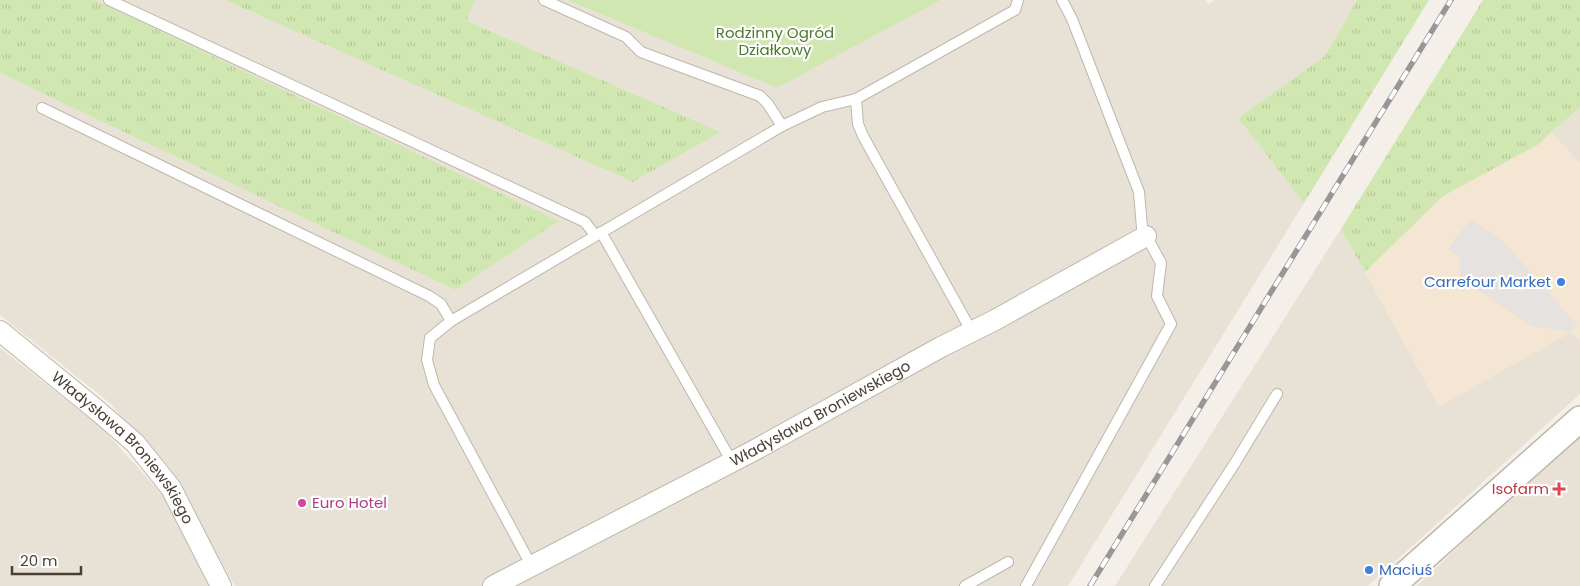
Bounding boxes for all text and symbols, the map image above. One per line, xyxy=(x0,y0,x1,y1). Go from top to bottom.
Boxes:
park label: Rodzinny Ogród Działkowy xyxy=(716,22,834,60)
place label: Carrefour Market xyxy=(1424,271,1551,292)
marker: Carrefour Market xyxy=(1555,276,1567,288)
street label: Władysława Broniewskiego xyxy=(726,355,914,471)
street label: Władysława Broniewskiego xyxy=(47,366,199,528)
place label: Isofarm xyxy=(1492,478,1549,499)
marker: Isofarm xyxy=(1553,483,1565,495)
place label: Euro Hotel xyxy=(312,492,387,513)
marker: Euro Hotel xyxy=(296,497,308,509)
scale bar xyxy=(12,544,81,576)
text: 20 m xyxy=(20,550,58,571)
place label: Maciuś xyxy=(1379,559,1432,580)
marker: Maciuś xyxy=(1363,564,1375,576)

